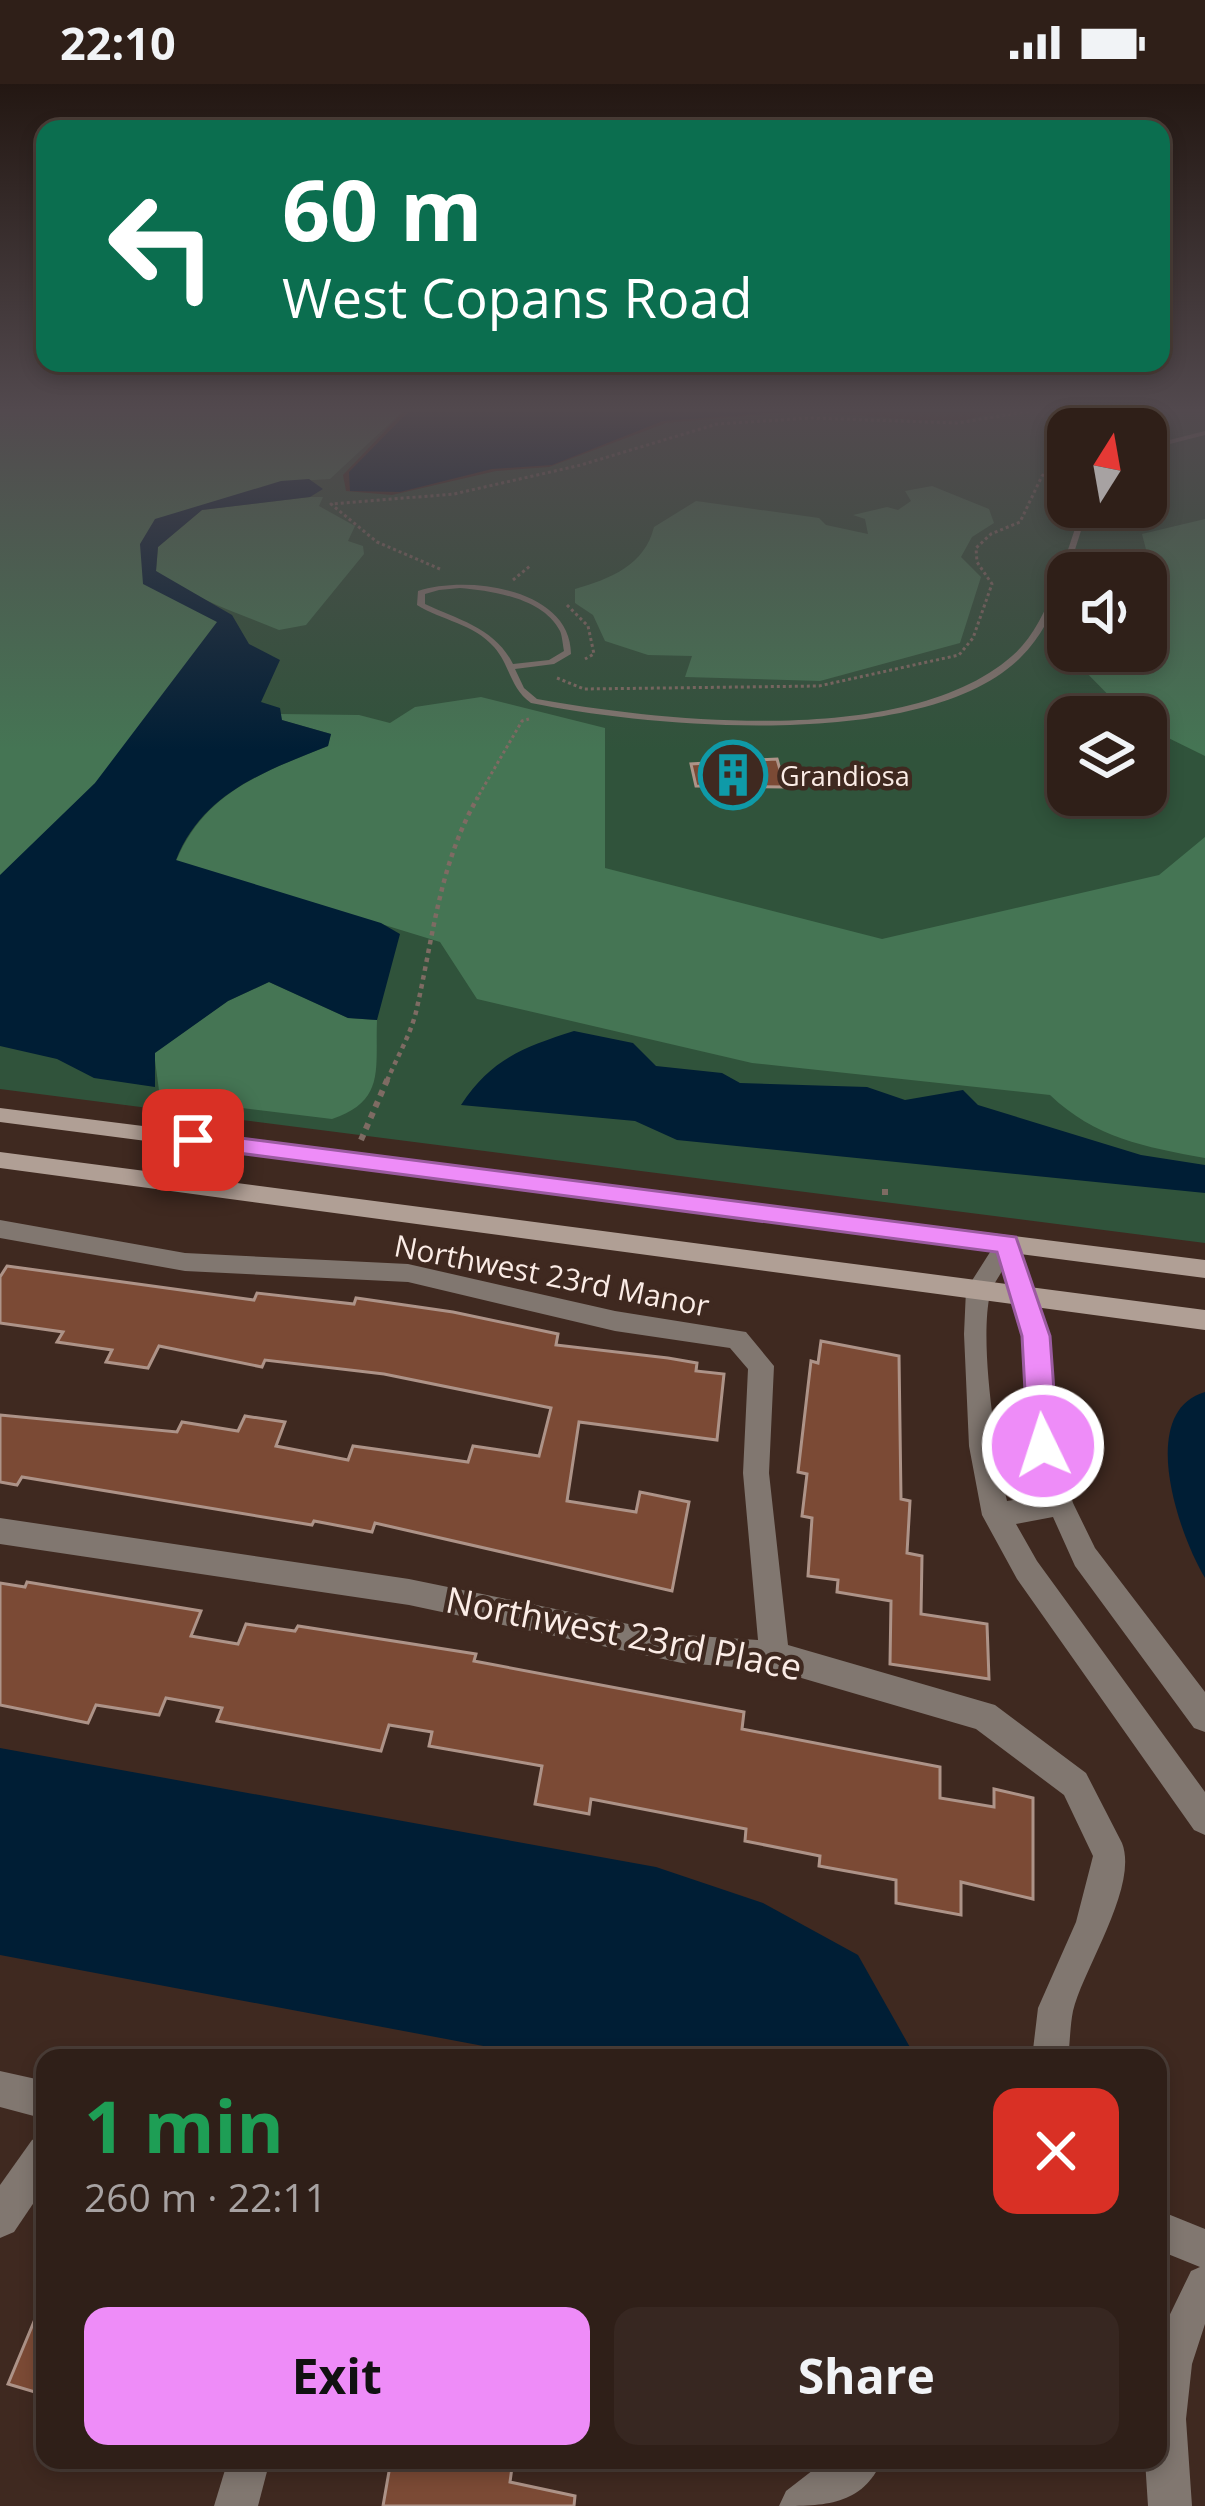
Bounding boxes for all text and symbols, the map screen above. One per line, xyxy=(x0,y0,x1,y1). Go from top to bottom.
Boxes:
text: 22:10 xyxy=(60,12,176,73)
text: 60 m xyxy=(282,151,482,266)
icon: left xyxy=(84,168,240,324)
text: West Copans Road xyxy=(282,260,752,334)
north arrow xyxy=(1047,408,1167,528)
map controls xyxy=(1047,408,1167,816)
button: sound xyxy=(1047,552,1167,672)
button: layers xyxy=(1047,696,1167,816)
building icon: Grandiosa xyxy=(698,740,768,810)
place label: Grandiosa xyxy=(780,757,910,794)
pin xyxy=(142,1089,244,1191)
icon: arrive xyxy=(160,1107,226,1173)
street label: Northwest 23rd Manor xyxy=(391,1224,713,1326)
position arrow xyxy=(980,1383,1106,1509)
street label: Northwest 23rd Place xyxy=(442,1574,806,1692)
text: 1 min xyxy=(84,2076,284,2174)
button: close xyxy=(993,2088,1119,2214)
text: 260 m · 22:11 xyxy=(84,2170,327,2223)
button: Exit xyxy=(84,2307,590,2445)
button: Share xyxy=(614,2307,1119,2445)

